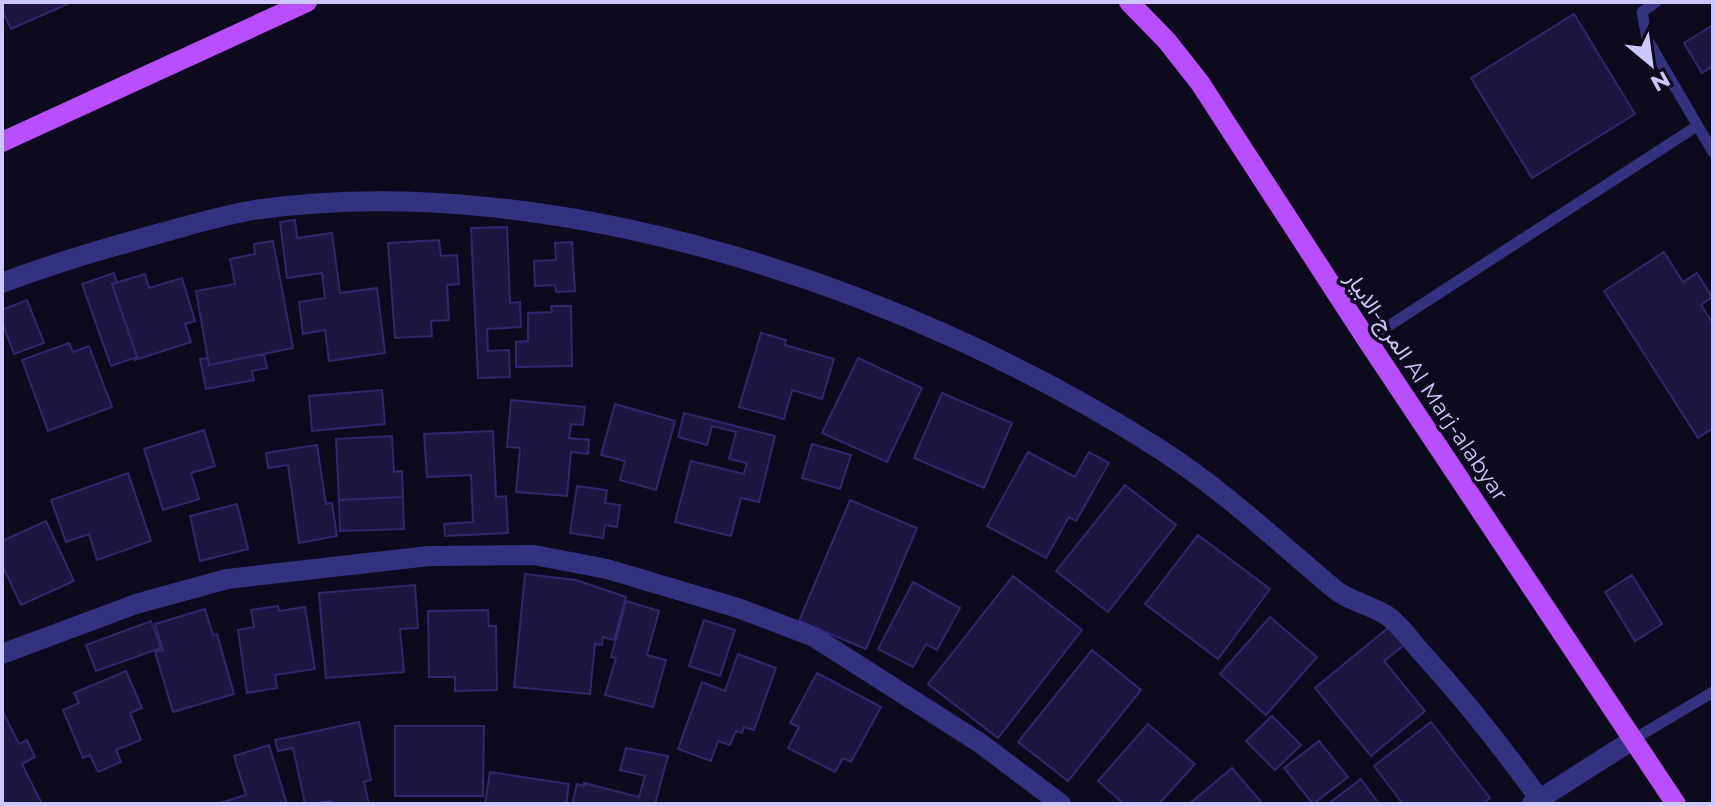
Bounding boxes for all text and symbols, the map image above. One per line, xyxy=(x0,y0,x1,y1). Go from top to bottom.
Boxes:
north arrow xyxy=(1611,24,1691,104)
text: N xyxy=(1646,65,1675,97)
street label: المرج-الابيار Al Marj-alabyar xyxy=(1338,265,1514,507)

